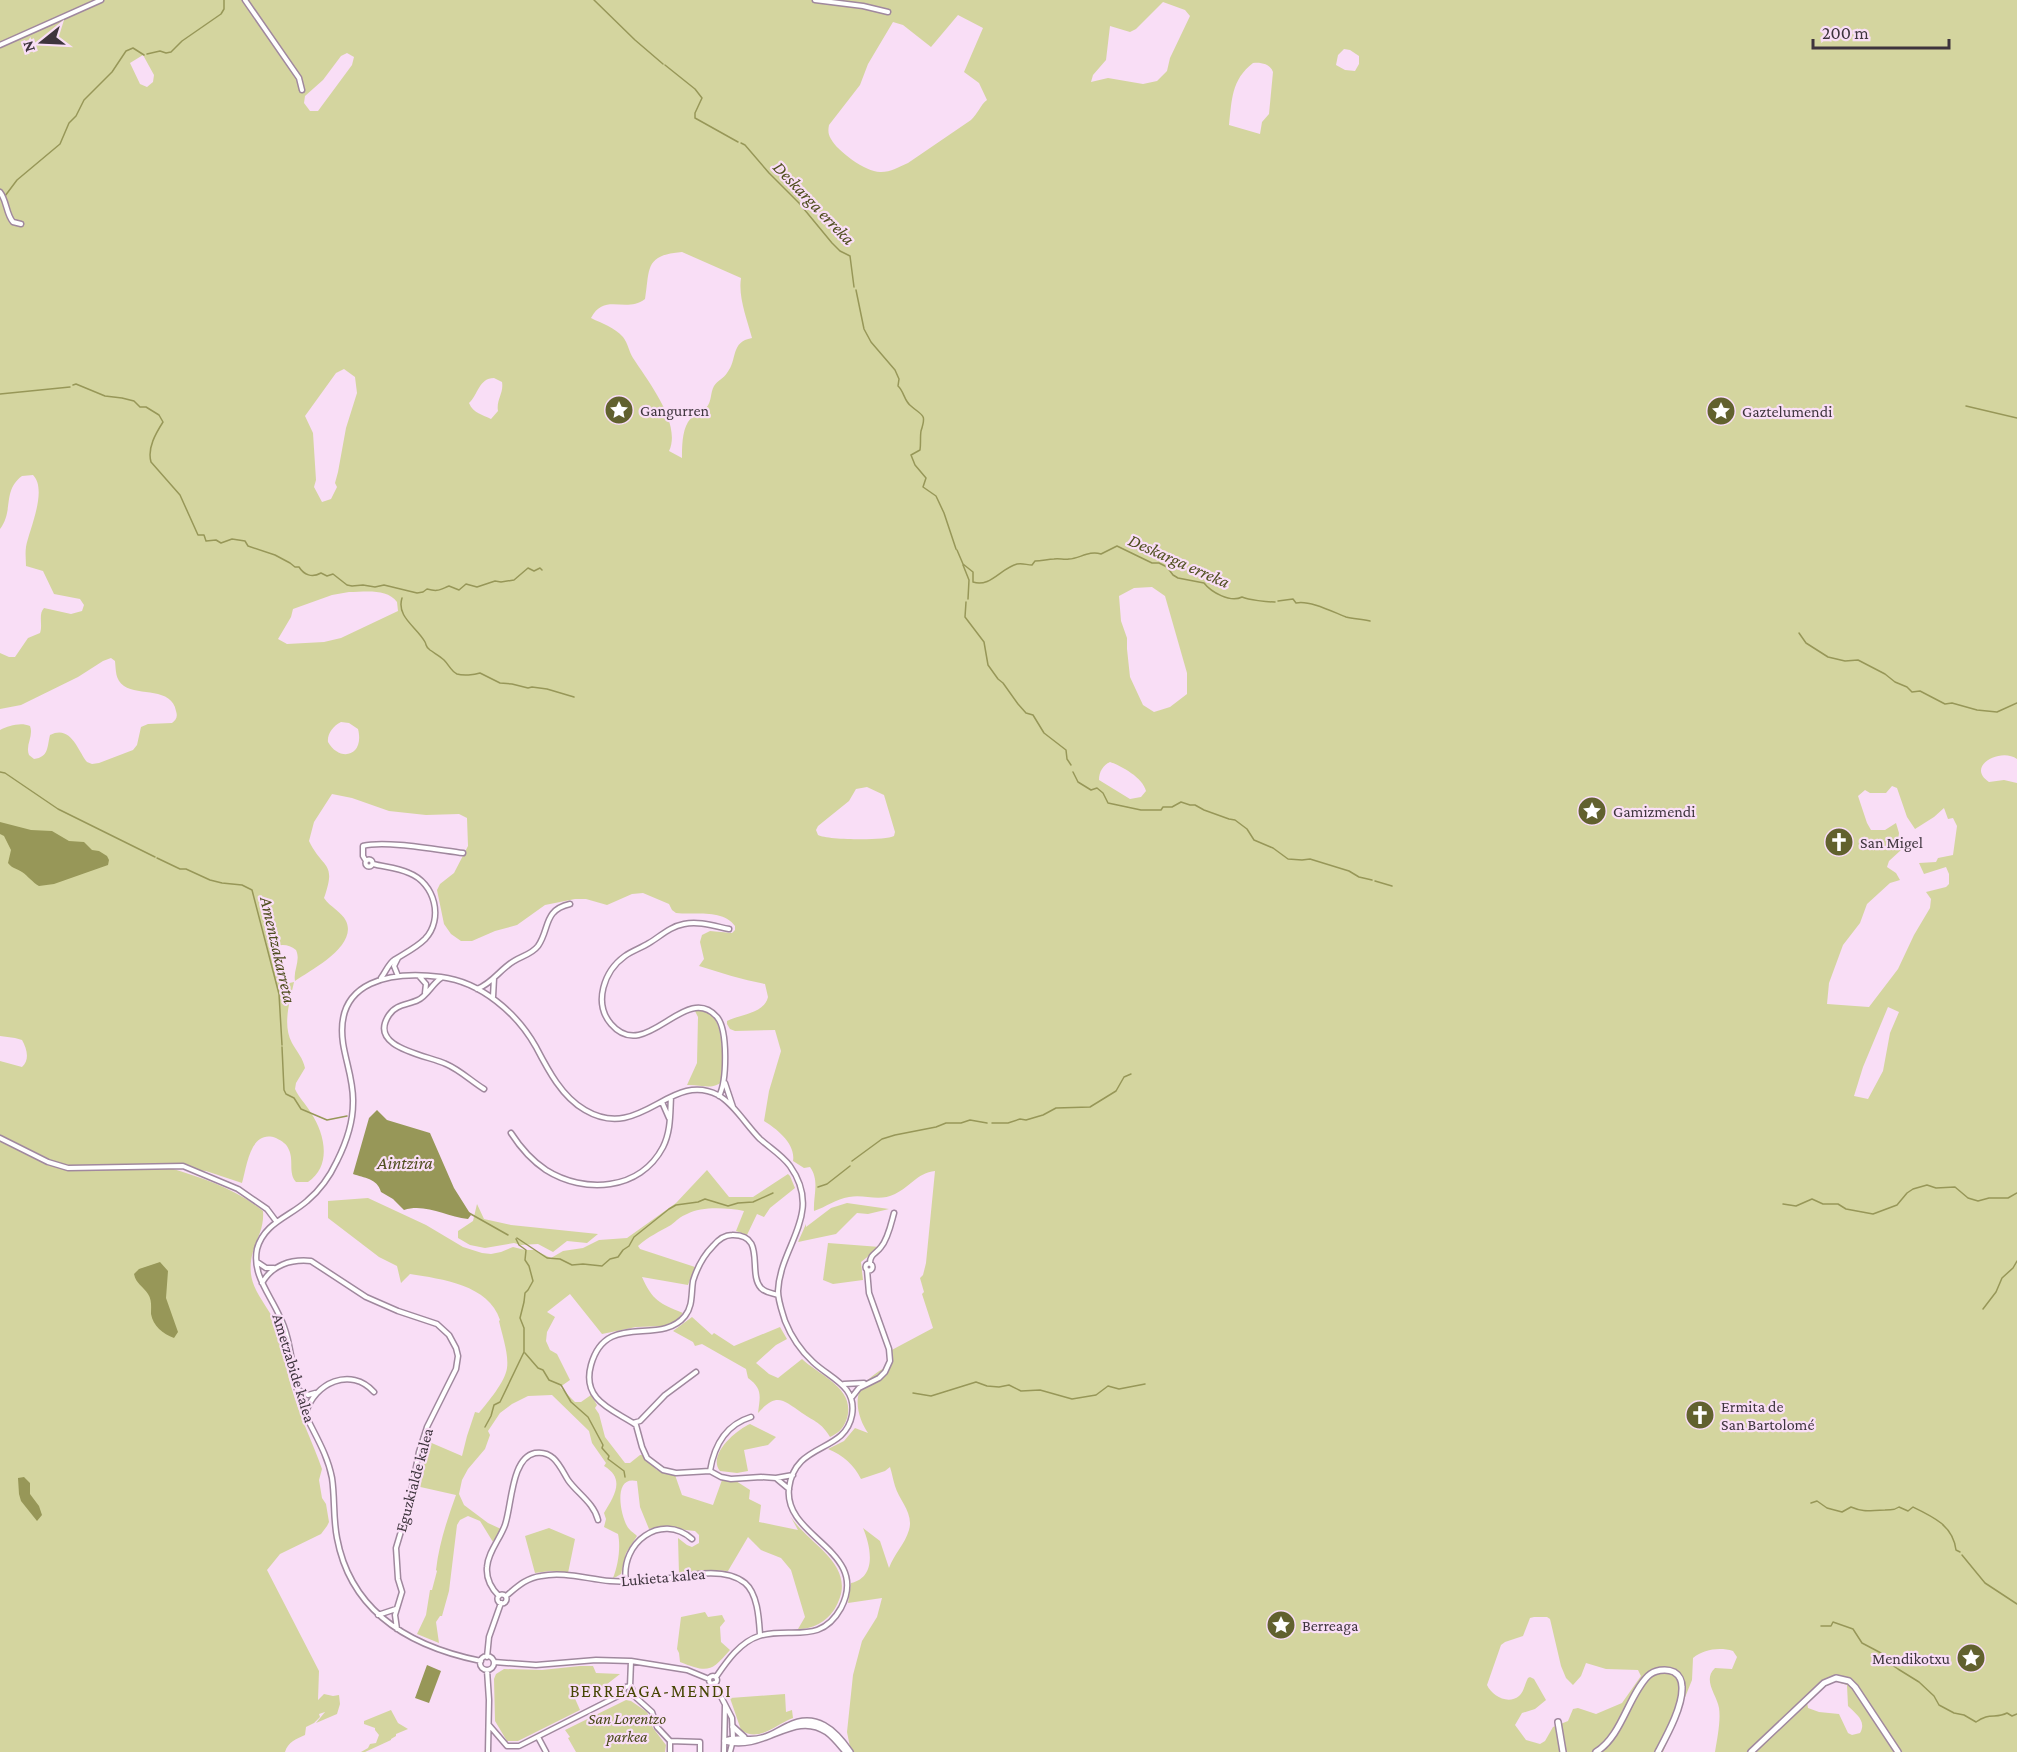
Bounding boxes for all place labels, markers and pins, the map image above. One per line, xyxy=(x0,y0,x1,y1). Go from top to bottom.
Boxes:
place icon: Gangurren xyxy=(603,394,635,426)
place icon: Gaztelumendi xyxy=(1705,395,1737,427)
place label: Gangurren xyxy=(640,402,709,420)
place label: Gaztelumendi xyxy=(1742,403,1832,420)
place icon: Gamizmendi xyxy=(1576,795,1608,827)
place label: Gamizmendi xyxy=(1613,803,1695,820)
church icon: San Migel xyxy=(1823,826,1855,858)
place label: San Migel xyxy=(1860,834,1923,852)
place label: Ermita de San Bartolomé xyxy=(1721,1398,1814,1433)
church icon: Ermita de San Bartolomé xyxy=(1684,1399,1716,1431)
place icon: Berreaga xyxy=(1265,1609,1297,1641)
place label: Berreaga xyxy=(1302,1617,1359,1635)
place icon: Mendikotxu xyxy=(1955,1642,1987,1674)
place label: Mendikotxu xyxy=(1872,1650,1951,1667)

